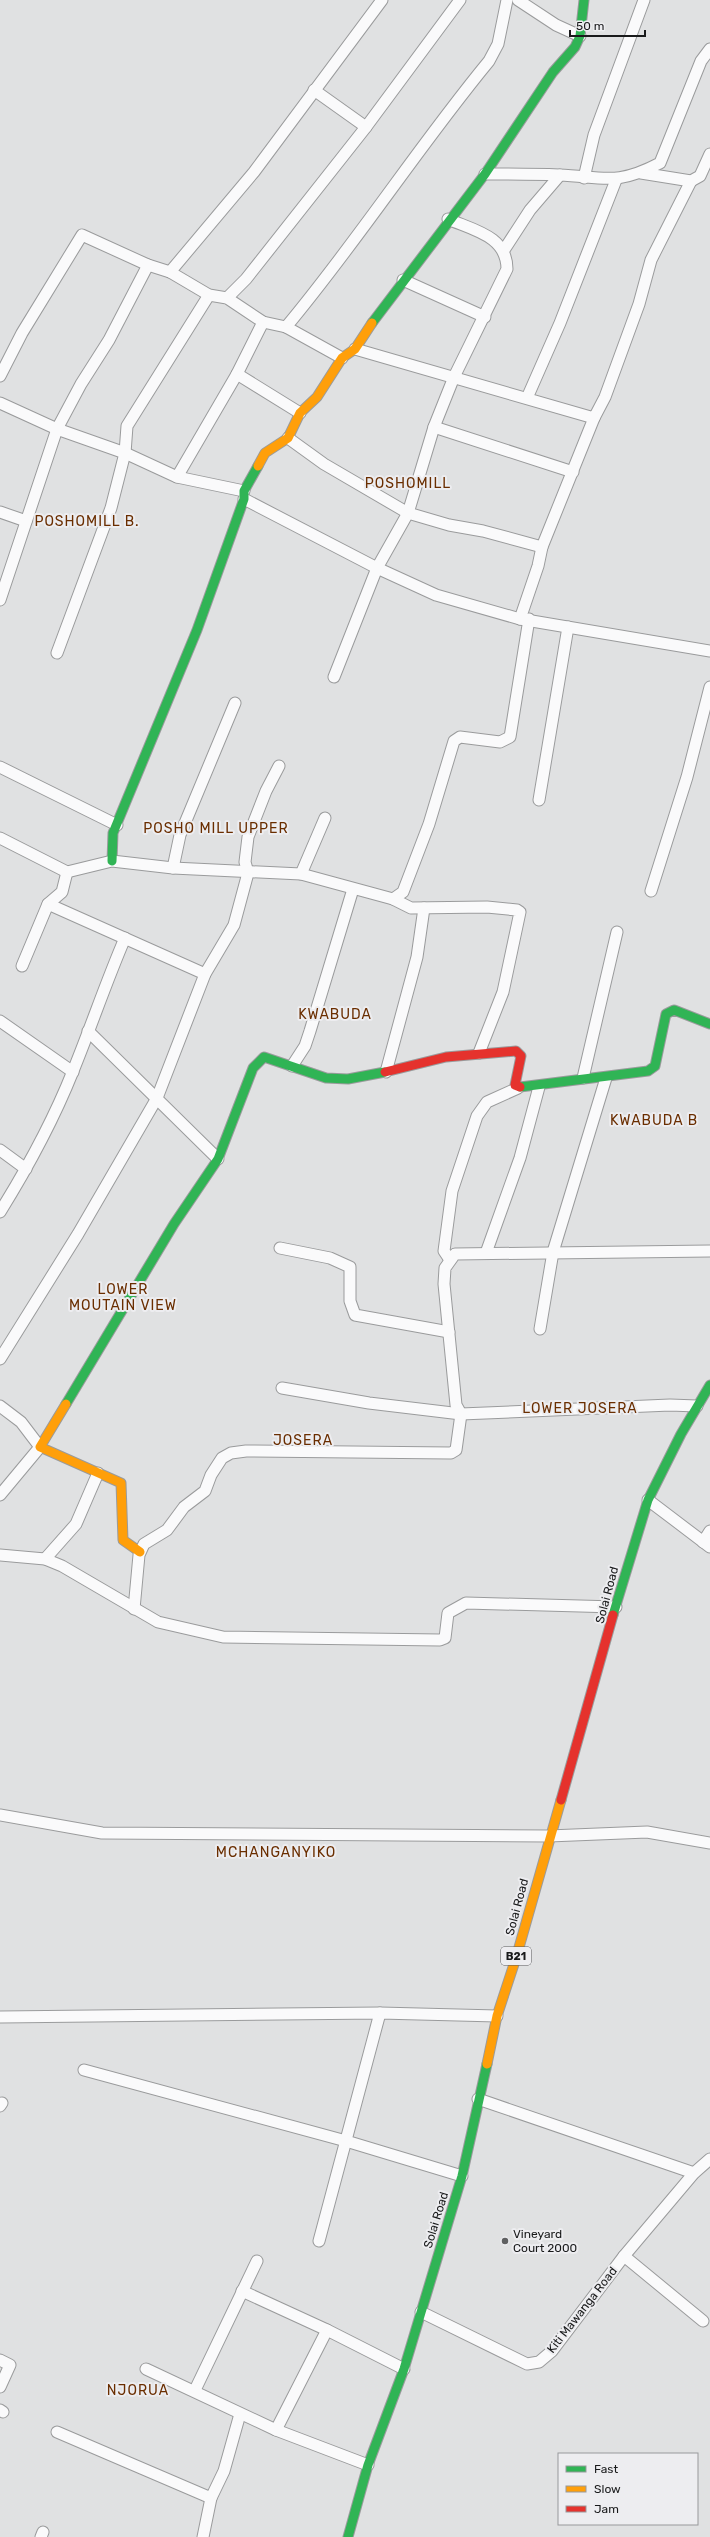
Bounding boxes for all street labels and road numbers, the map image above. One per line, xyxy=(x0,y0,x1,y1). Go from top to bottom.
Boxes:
street label: Solai Road xyxy=(593,1565,621,1625)
street label: Solai Road xyxy=(503,1877,531,1937)
road number: B21 xyxy=(501,1947,531,1965)
street label: Solai Road xyxy=(421,2190,451,2250)
street label: Kiti Mawanga Road xyxy=(544,2264,620,2356)

